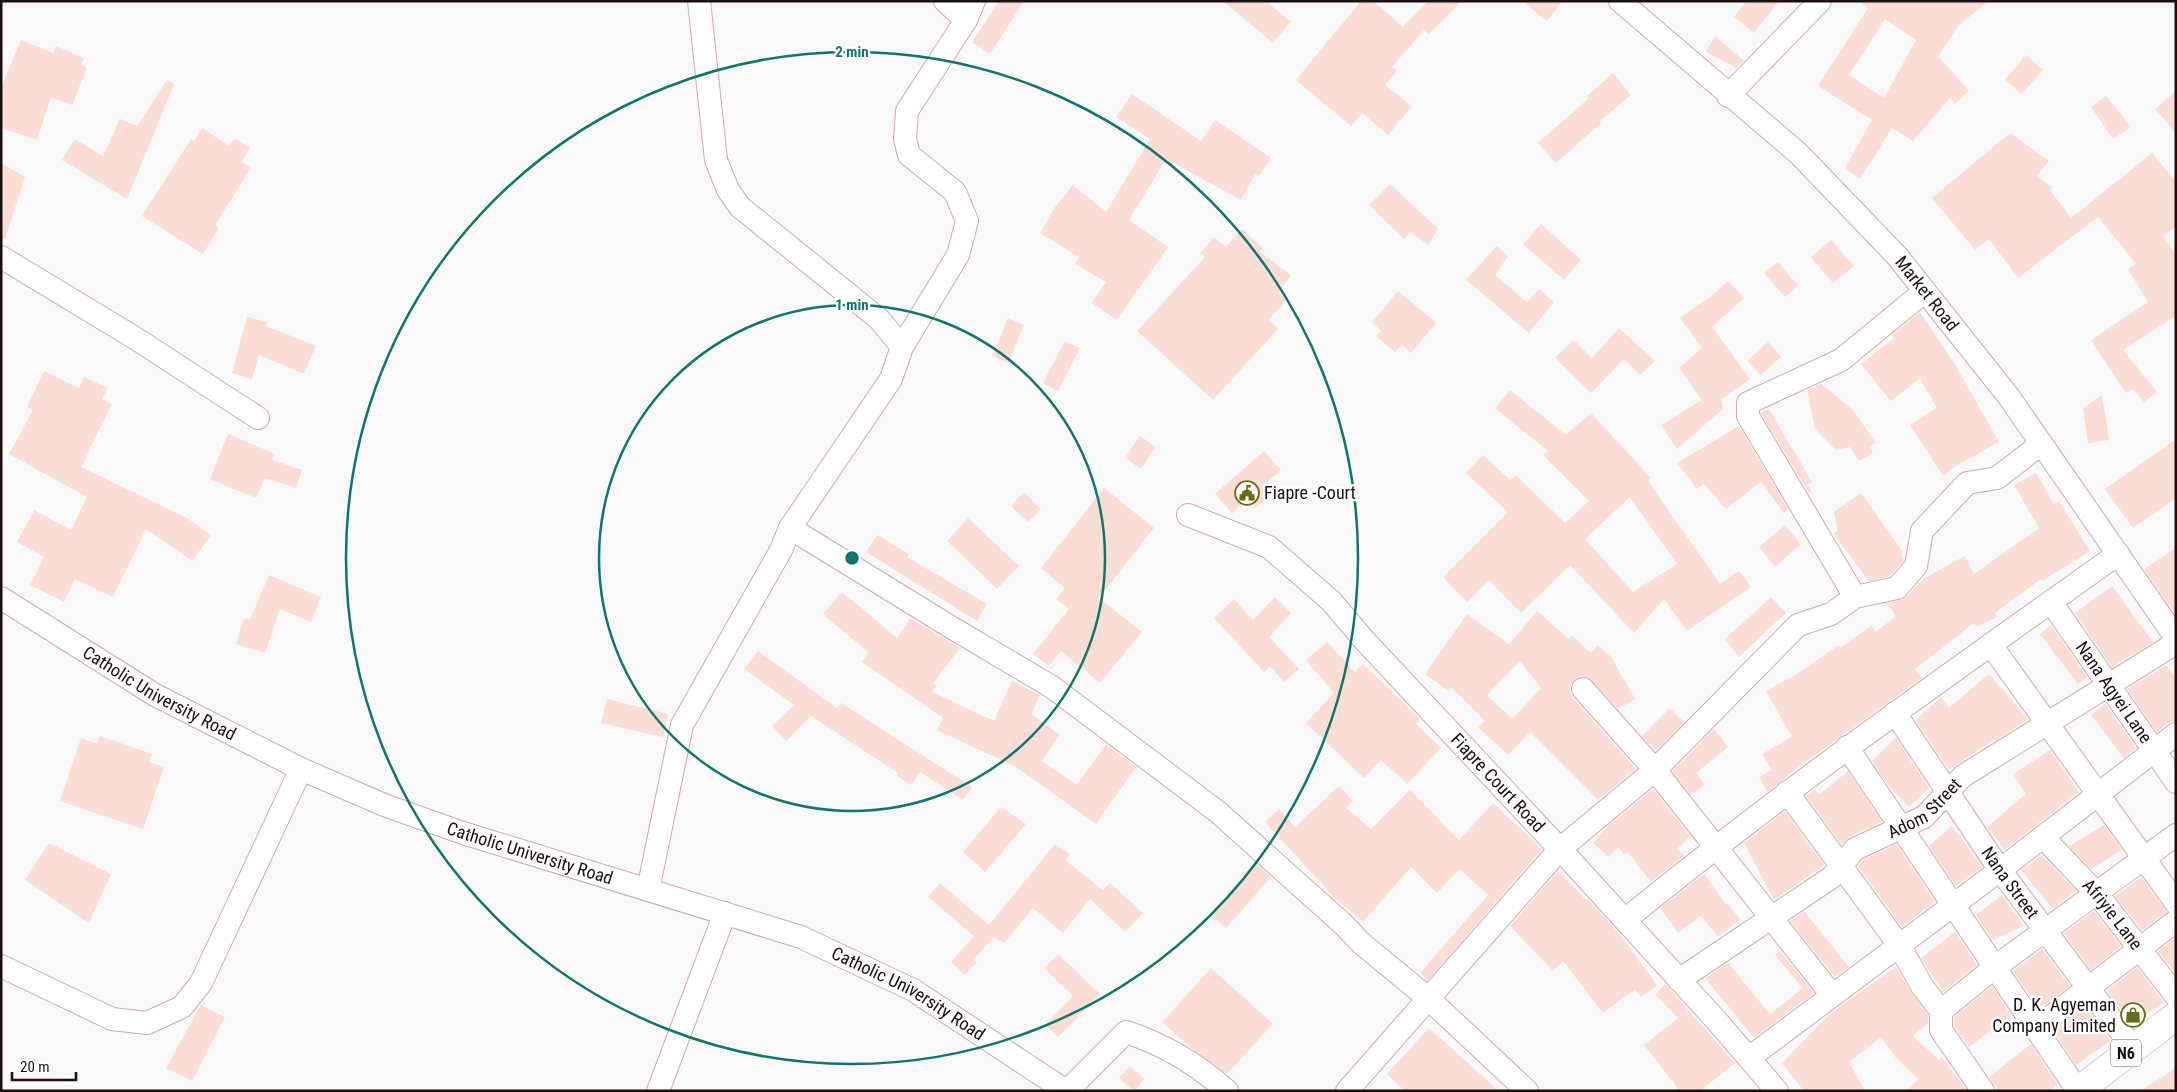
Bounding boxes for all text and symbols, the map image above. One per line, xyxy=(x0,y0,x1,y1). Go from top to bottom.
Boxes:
text: 2 min xyxy=(835,43,869,61)
street label: Market Road xyxy=(1891,252,1963,335)
text: 1 min xyxy=(835,296,869,314)
public building icon: Fiapre -Court xyxy=(1234,480,1260,506)
place label: Fiapre -Court xyxy=(1264,482,1356,503)
centre of rings xyxy=(843,549,861,567)
street label: Nana Agyei Lane xyxy=(2072,637,2157,747)
street label: Catholic University Road xyxy=(79,641,240,744)
street label: Fiapre Court Road xyxy=(1447,729,1549,836)
street label: Adom Street xyxy=(1884,774,1965,842)
street label: Catholic University Road xyxy=(444,817,616,889)
street label: Nana Street xyxy=(1977,843,2043,922)
street label: Afriyie Lane xyxy=(2078,874,2147,954)
street label: Catholic University Road xyxy=(828,942,989,1045)
place label: D. K. Agyeman Company Limited xyxy=(1992,994,2116,1036)
shop icon: D. K. Agyeman Company Limited xyxy=(2120,1002,2146,1028)
road number: N6 xyxy=(2111,1040,2141,1066)
scale bar xyxy=(12,1050,76,1082)
text: 20 m xyxy=(20,1058,50,1076)

